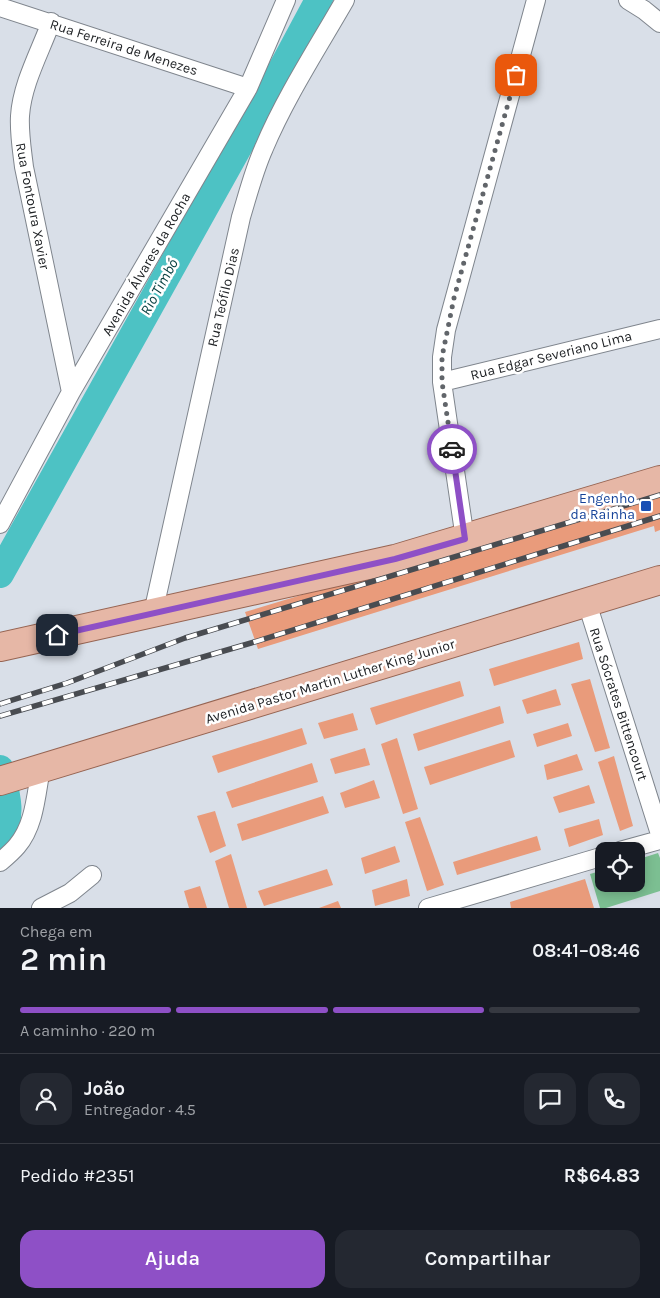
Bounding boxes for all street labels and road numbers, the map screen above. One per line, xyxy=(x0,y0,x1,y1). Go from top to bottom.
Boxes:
street label: Rua Ferreira de Menezes xyxy=(48,16,200,79)
street label: Rua Fontoura Xavier xyxy=(12,141,53,272)
street label: Avenida Álvares da Rocha xyxy=(98,189,194,339)
street label: Rua Teófilo Dias xyxy=(204,246,243,348)
street label: Rua Edgar Severiano Lima xyxy=(469,327,634,384)
street label: Rua Sócrates Bittencourt xyxy=(586,625,651,783)
street label: Avenida Pastor Martin Luther King Junior xyxy=(203,635,458,728)

